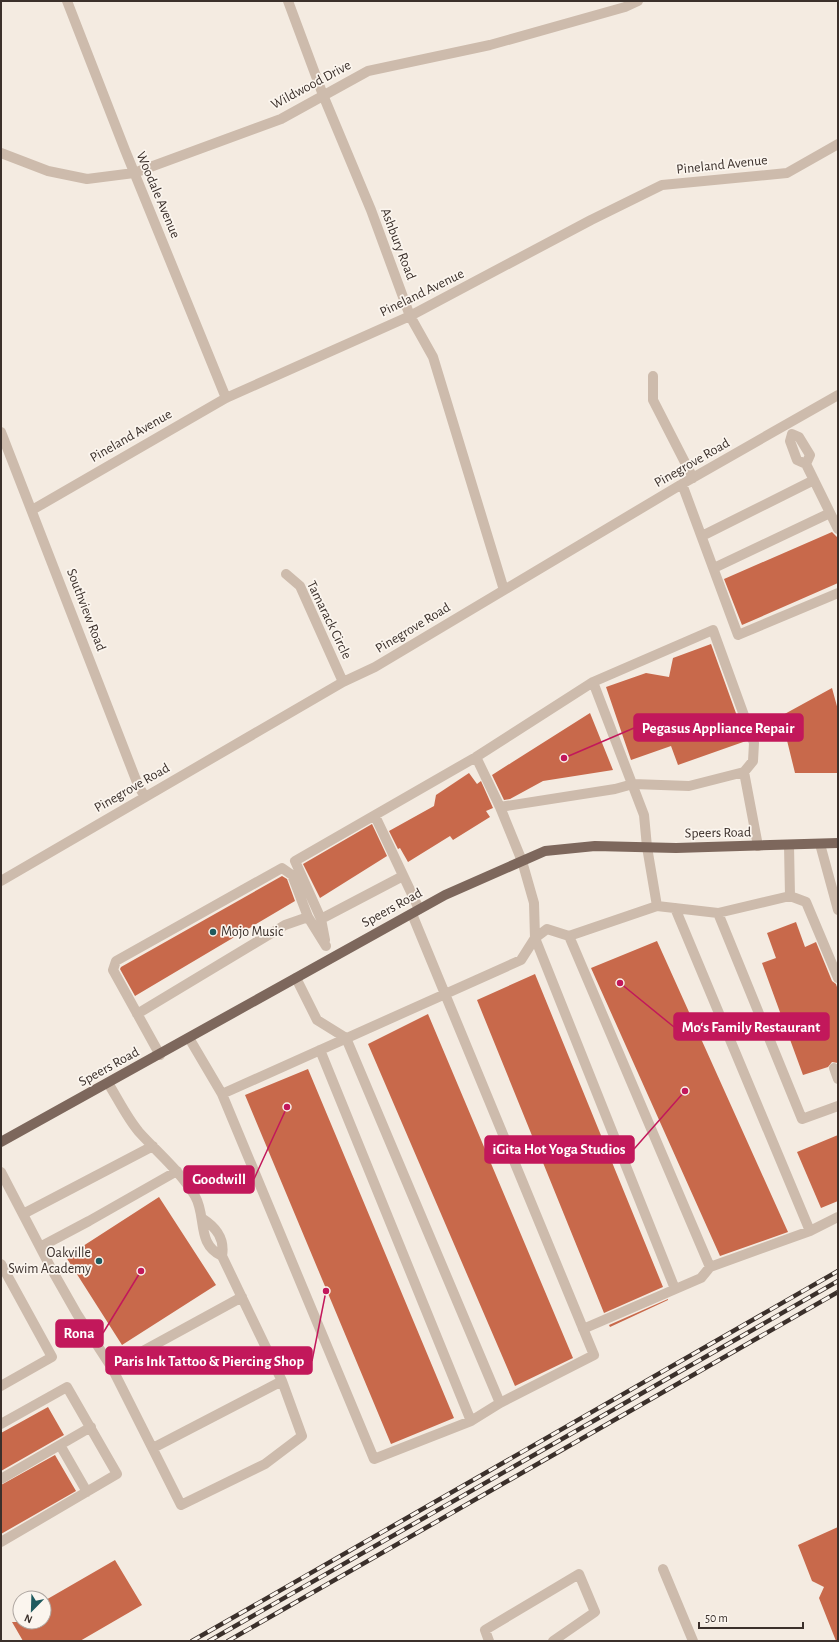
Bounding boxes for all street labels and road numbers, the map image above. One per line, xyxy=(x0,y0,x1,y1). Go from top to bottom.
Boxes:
street label: Wildwood Drive xyxy=(269,58,353,112)
street label: Woodale Avenue xyxy=(134,150,182,240)
street label: Pineland Avenue xyxy=(676,153,768,177)
street label: Ashbury Road xyxy=(378,206,418,282)
street label: Pineland Avenue xyxy=(378,267,466,319)
street label: Pineland Avenue xyxy=(88,407,174,465)
street label: Pinegrove Road xyxy=(652,436,732,490)
street label: Southview Road xyxy=(64,567,108,653)
street label: Tamarack Circle xyxy=(304,579,354,661)
street label: Pinegrove Road xyxy=(373,600,453,656)
street label: Pinegrove Road xyxy=(92,761,172,815)
street label: Speers Road xyxy=(685,825,751,841)
street label: Speers Road xyxy=(360,886,424,930)
street label: Speers Road xyxy=(77,1045,141,1089)

